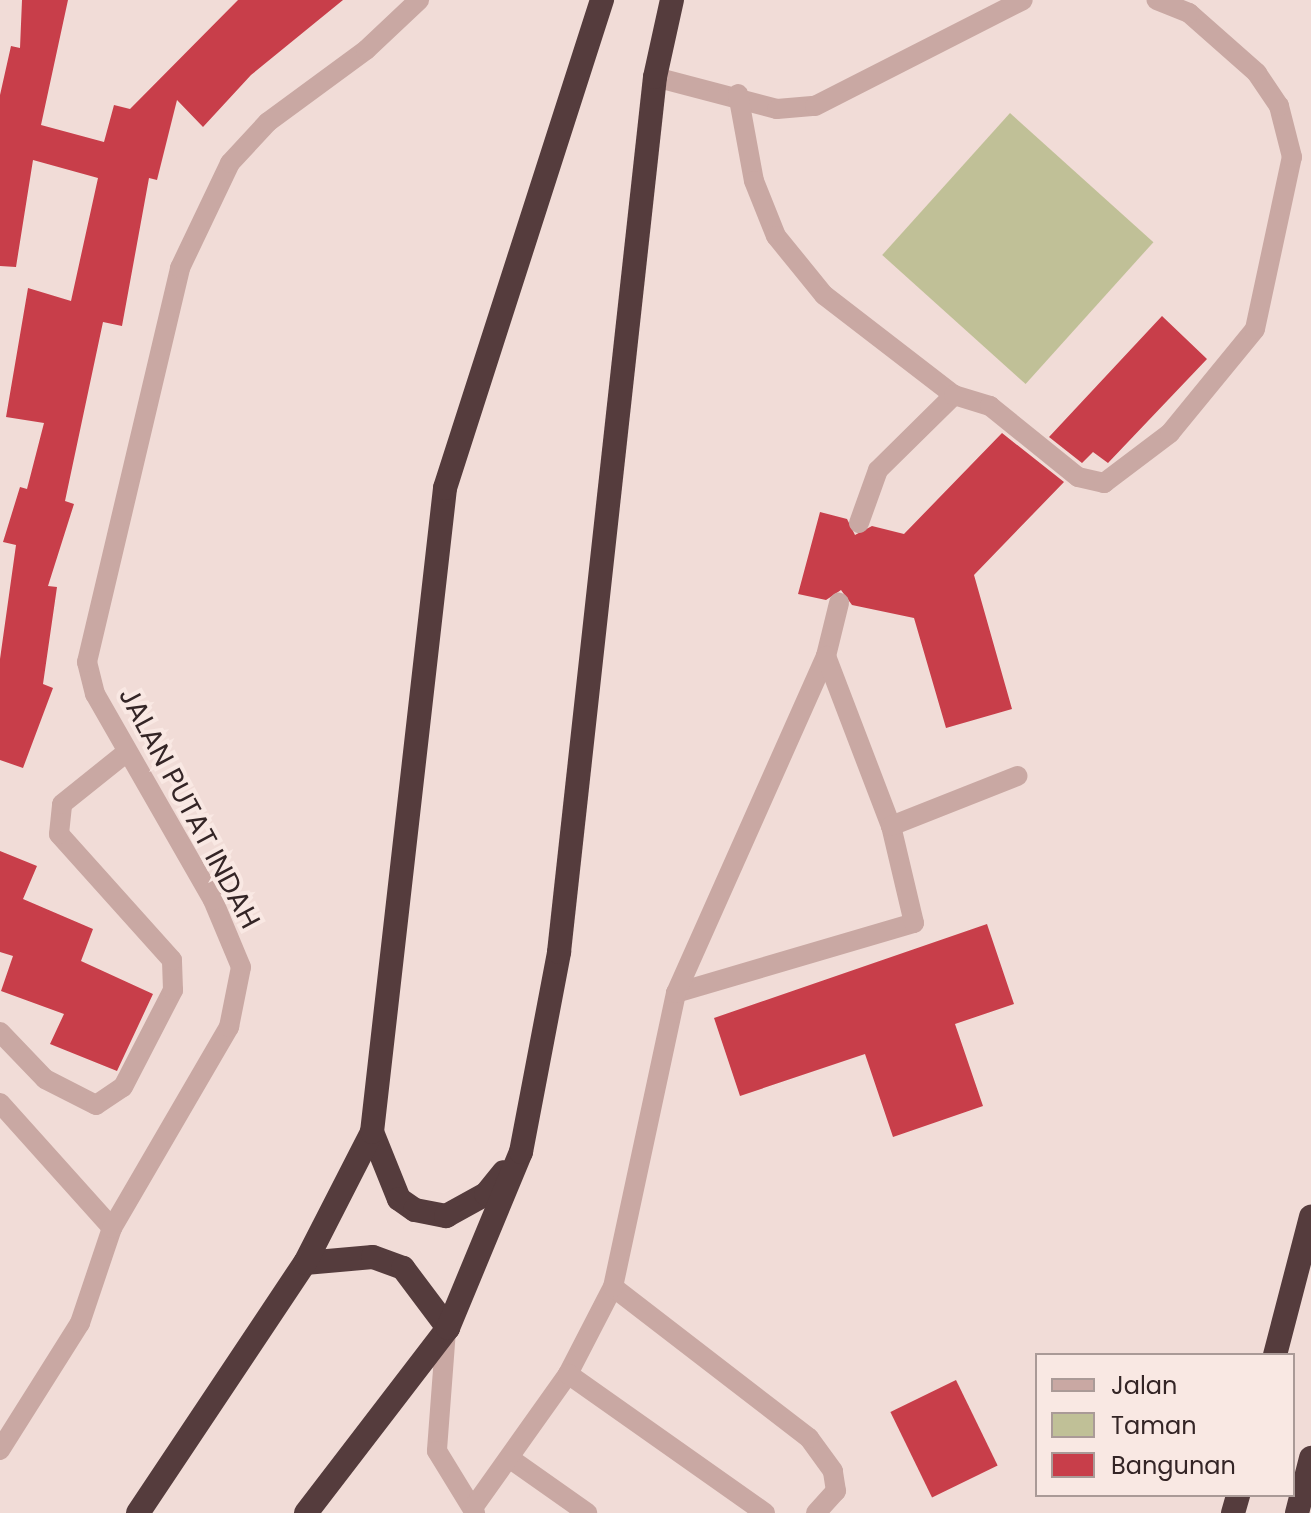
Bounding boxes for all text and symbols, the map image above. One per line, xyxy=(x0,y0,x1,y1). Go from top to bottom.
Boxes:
street label: JALAN PUTAT INDAH xyxy=(111,682,267,934)
legend xyxy=(1035,1353,1295,1497)
text: Jalan xyxy=(1111,1369,1177,1402)
text: Taman xyxy=(1111,1409,1197,1442)
text: Bangunan xyxy=(1111,1449,1236,1482)

